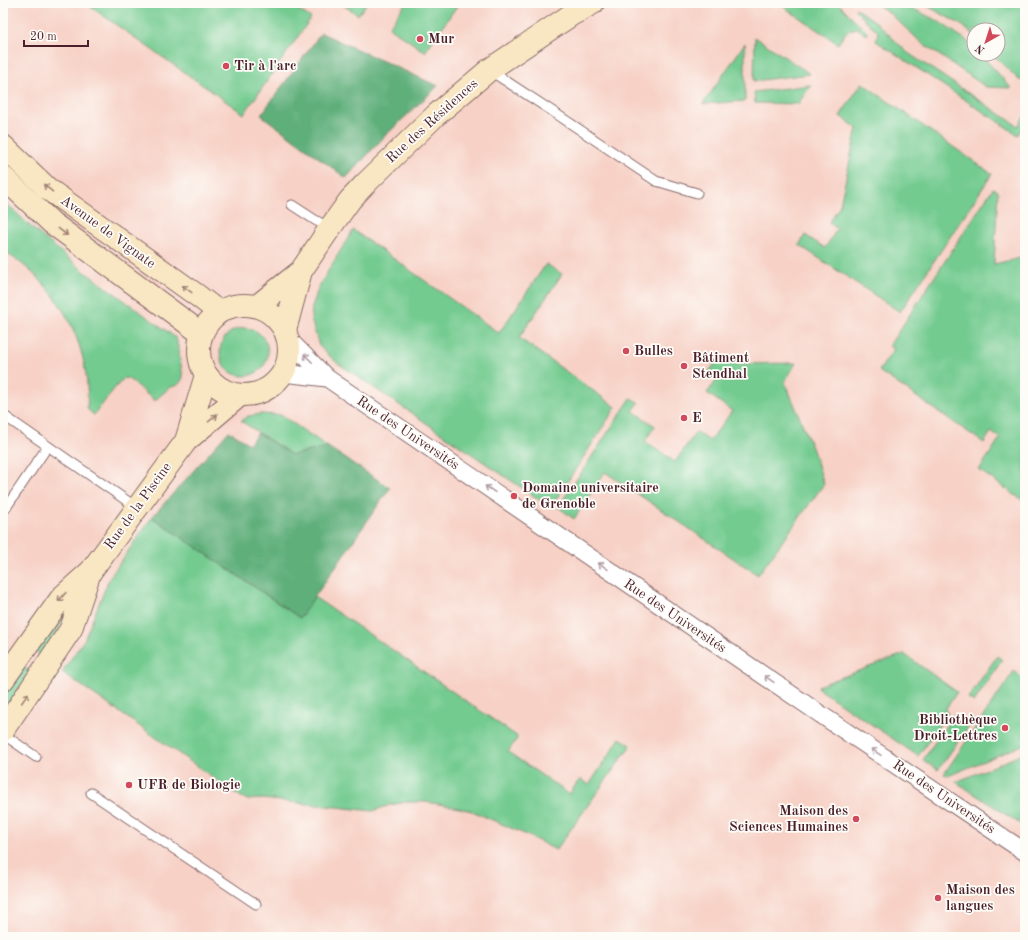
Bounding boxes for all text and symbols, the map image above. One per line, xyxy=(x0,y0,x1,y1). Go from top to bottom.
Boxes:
scale bar xyxy=(24,22,88,48)
north arrow xyxy=(966,22,1006,62)
text: 20 m xyxy=(30,31,57,43)
place label: Mur xyxy=(428,32,454,46)
marker: Mur xyxy=(415,34,425,44)
text: N xyxy=(973,41,987,56)
place label: Tir à l'arc xyxy=(234,59,297,73)
marker: Tir à l'arc xyxy=(221,61,231,71)
street label: Rue des Résidences xyxy=(384,76,480,166)
one-way arrow xyxy=(42,184,53,193)
street label: Avenue de Vignate xyxy=(58,193,158,271)
one-way arrow xyxy=(58,227,69,236)
one-way arrow xyxy=(182,285,193,293)
place label: Bulles xyxy=(634,344,673,358)
marker: Bulles xyxy=(621,346,631,356)
place label: Bâtiment Stendhal xyxy=(692,351,749,381)
one-way arrow xyxy=(303,354,313,363)
marker: Bâtiment Stendhal xyxy=(679,361,689,371)
street label: Rue des Universités xyxy=(354,394,462,472)
place label: E xyxy=(692,411,702,425)
marker: E xyxy=(679,413,689,423)
one-way arrow xyxy=(208,414,218,423)
street label: Rue de la Piscine xyxy=(102,460,174,552)
place label: Domaine universitaire de Grenoble xyxy=(522,481,659,511)
one-way arrow xyxy=(485,485,496,493)
marker: Domaine universitaire de Grenoble xyxy=(509,491,519,501)
one-way arrow xyxy=(598,562,609,571)
street label: Rue des Universités xyxy=(621,577,729,655)
one-way arrow xyxy=(58,592,67,602)
one-way arrow xyxy=(763,675,774,683)
one-way arrow xyxy=(21,692,29,703)
place label: Bibliothèque Droit-Lettres xyxy=(914,713,997,743)
marker: Bibliothèque Droit-Lettres xyxy=(1000,723,1010,733)
one-way arrow xyxy=(871,748,882,756)
street label: Rue des Universités xyxy=(890,758,998,836)
place label: UFR de Biologie xyxy=(137,778,241,792)
marker: UFR de Biologie xyxy=(124,780,134,790)
place label: Maison des Sciences Humaines xyxy=(729,804,848,834)
marker: Maison des Sciences Humaines xyxy=(851,814,861,824)
place label: Maison des langues xyxy=(946,883,1015,913)
marker: Maison des langues xyxy=(933,893,943,903)

